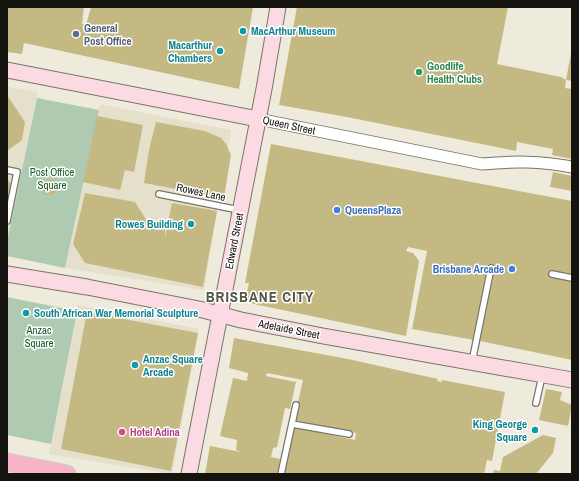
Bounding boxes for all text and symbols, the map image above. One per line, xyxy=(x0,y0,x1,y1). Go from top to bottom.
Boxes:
place label: General Post Office xyxy=(84,21,132,48)
place label: MacArthur Museum xyxy=(251,24,335,38)
marker: MacArthur Museum xyxy=(238,26,248,36)
marker: General Post Office xyxy=(71,29,81,39)
place label: Macarthur Chambers xyxy=(168,38,212,65)
marker: Macarthur Chambers xyxy=(215,46,225,56)
place label: Goodlife Health Clubs xyxy=(427,59,482,86)
marker: Goodlife Health Clubs xyxy=(414,67,424,77)
street label: Queen Street xyxy=(261,113,317,138)
park label: Post Office Square xyxy=(30,165,74,192)
street label: Rowes Lane xyxy=(175,180,227,204)
place label: QueensPlaza xyxy=(345,203,401,217)
marker: QueensPlaza xyxy=(332,205,342,215)
street label: Edward Street xyxy=(222,211,246,270)
place label: Rowes Building xyxy=(115,217,183,231)
marker: Rowes Building xyxy=(186,219,196,229)
place label: Brisbane Arcade xyxy=(433,262,504,276)
marker: Brisbane Arcade xyxy=(507,264,517,274)
district label: BRISBANE CITY xyxy=(206,286,314,307)
place label: South African War Memorial Sculpture xyxy=(34,306,198,320)
marker: South African War Memorial Sculpture xyxy=(21,308,31,318)
street label: Adelaide Street xyxy=(256,316,321,342)
park label: Anzac Square xyxy=(24,323,54,350)
place label: Anzac Square Arcade xyxy=(143,352,203,379)
marker: Anzac Square Arcade xyxy=(130,360,140,370)
place label: King George Square xyxy=(473,417,527,444)
place label: Hotel Adina xyxy=(130,425,180,439)
marker: King George Square xyxy=(530,425,540,435)
marker: Hotel Adina xyxy=(117,427,127,437)

